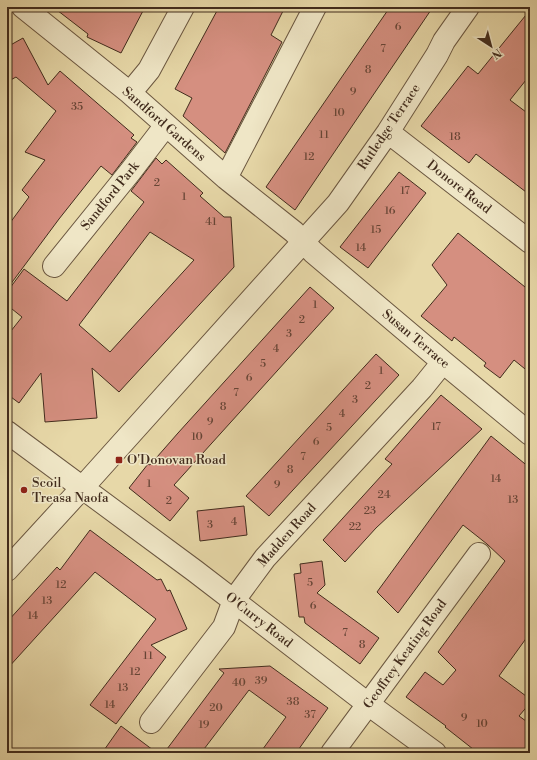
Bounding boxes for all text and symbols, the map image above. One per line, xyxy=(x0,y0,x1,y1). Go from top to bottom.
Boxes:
house number: 6 xyxy=(395,20,402,34)
north arrow xyxy=(471,26,511,66)
house number: 7 xyxy=(380,42,386,56)
text: N xyxy=(488,45,504,62)
house number: 8 xyxy=(365,63,372,77)
street label: Rutledge Terrace xyxy=(354,81,424,173)
street label: Sandford Gardens xyxy=(119,83,209,165)
house number: 9 xyxy=(350,85,357,99)
house number: 35 xyxy=(71,100,83,114)
house number: 10 xyxy=(333,106,345,120)
house number: 11 xyxy=(319,128,329,142)
house number: 18 xyxy=(449,130,461,144)
house number: 12 xyxy=(303,150,315,164)
street label: Donore Road xyxy=(424,157,495,217)
street label: Sandford Park xyxy=(77,158,143,233)
house number: 2 xyxy=(154,176,160,190)
house number: 17 xyxy=(400,184,410,198)
house number: 1 xyxy=(182,190,187,204)
house number: 16 xyxy=(384,204,396,218)
house number: 41 xyxy=(205,215,217,229)
house number: 15 xyxy=(371,223,381,237)
house number: 14 xyxy=(356,241,367,255)
house number: 1 xyxy=(313,298,318,312)
street label: Susan Terrace xyxy=(379,306,453,372)
house number: 2 xyxy=(299,313,305,327)
house number: 3 xyxy=(286,327,292,341)
house number: 4 xyxy=(273,342,280,356)
house number: 5 xyxy=(260,357,266,371)
house number: 1 xyxy=(379,364,384,378)
house number: 6 xyxy=(246,371,253,385)
house number: 2 xyxy=(365,379,371,393)
house number: 7 xyxy=(233,386,239,400)
house number: 3 xyxy=(352,393,358,407)
house number: 8 xyxy=(220,400,227,414)
house number: 4 xyxy=(339,407,346,421)
house number: 9 xyxy=(207,415,214,429)
house number: 17 xyxy=(431,420,441,434)
house number: 5 xyxy=(326,421,332,435)
house number: 10 xyxy=(191,430,203,444)
house number: 6 xyxy=(313,435,320,449)
house number: 7 xyxy=(300,450,306,464)
place label: O'Donovan Road xyxy=(127,452,226,468)
marker: O'Donovan Road xyxy=(114,455,124,465)
house number: 8 xyxy=(287,463,294,477)
house number: 14 xyxy=(491,472,502,486)
place label: Scoil Treasa Naofa xyxy=(32,475,109,506)
house number: 1 xyxy=(147,477,152,491)
house number: 9 xyxy=(274,478,281,492)
marker: Scoil Treasa Naofa xyxy=(19,485,29,495)
house number: 24 xyxy=(378,488,391,502)
house number: 13 xyxy=(508,493,518,507)
house number: 2 xyxy=(166,494,172,508)
street label: Madden Road xyxy=(254,499,320,570)
house number: 23 xyxy=(364,504,376,518)
house number: 4 xyxy=(231,515,238,529)
house number: 3 xyxy=(207,518,213,532)
house number: 22 xyxy=(349,520,361,534)
house number: 5 xyxy=(307,576,313,590)
house number: 12 xyxy=(55,578,67,592)
street label: O'Curry Road xyxy=(222,589,296,651)
house number: 13 xyxy=(42,594,52,608)
street label: Geoffrey Keating Road xyxy=(360,596,450,712)
house number: 6 xyxy=(310,599,317,613)
house number: 14 xyxy=(28,609,39,623)
house number: 7 xyxy=(342,626,348,640)
house number: 8 xyxy=(359,638,366,652)
house number: 11 xyxy=(143,649,153,663)
house number: 12 xyxy=(129,665,141,679)
house number: 39 xyxy=(255,674,268,688)
house number: 40 xyxy=(232,676,246,690)
house number: 13 xyxy=(118,681,128,695)
house number: 38 xyxy=(287,695,300,709)
house number: 14 xyxy=(105,698,116,712)
house number: 20 xyxy=(209,701,223,715)
house number: 37 xyxy=(304,708,316,722)
house number: 9 xyxy=(461,711,468,725)
house number: 10 xyxy=(476,717,488,731)
house number: 19 xyxy=(198,718,210,732)

